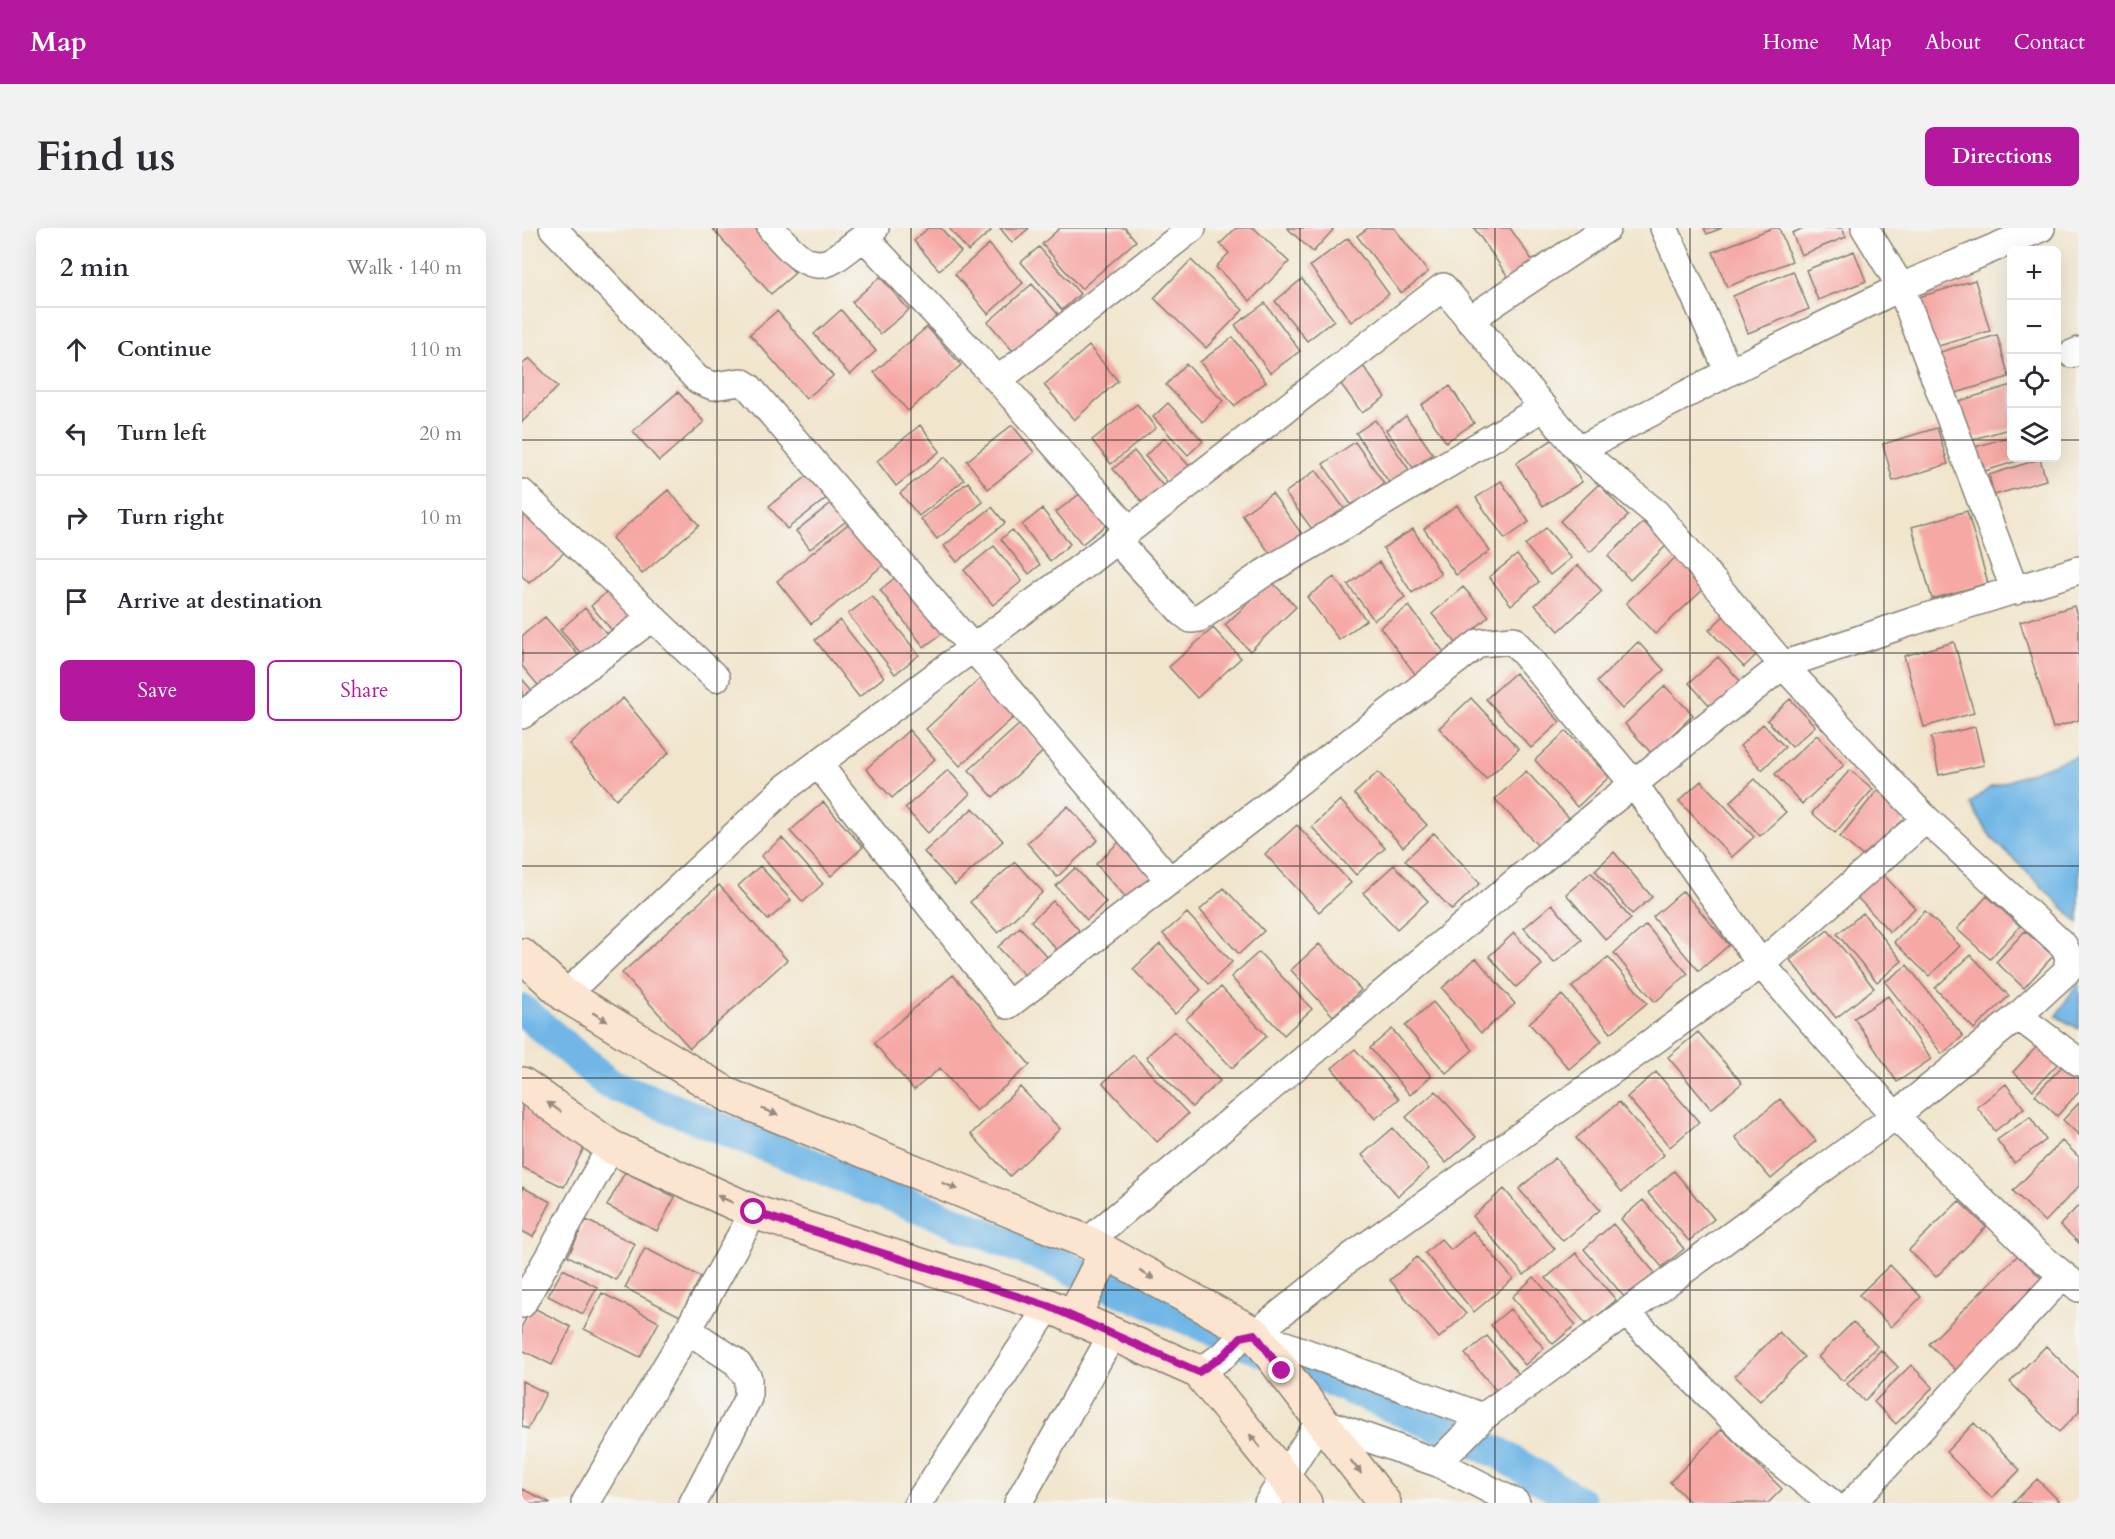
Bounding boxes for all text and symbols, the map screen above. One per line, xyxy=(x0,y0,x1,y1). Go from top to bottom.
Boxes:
text: Map xyxy=(30,23,87,61)
text: Home xyxy=(1763,28,1819,57)
text: Map xyxy=(1852,28,1892,57)
text: About xyxy=(1925,28,1981,57)
text: Contact xyxy=(2014,28,2085,57)
button: Directions xyxy=(1925,127,2079,186)
text: Find us xyxy=(36,128,176,185)
map controls xyxy=(2007,246,2061,462)
button: + xyxy=(2007,246,2061,300)
text: 2 min xyxy=(60,250,129,285)
text: Walk · 140 m xyxy=(347,254,462,281)
button: − xyxy=(2007,300,2061,354)
icon: ahead xyxy=(60,333,93,366)
text: Continue xyxy=(117,334,212,364)
text: 110 m xyxy=(409,336,462,363)
button: locate xyxy=(2007,354,2061,408)
button: layers xyxy=(2007,408,2061,462)
icon: left xyxy=(60,417,93,450)
text: Turn left xyxy=(117,418,206,448)
text: 20 m xyxy=(419,420,462,447)
icon: right xyxy=(60,501,93,534)
text: Turn right xyxy=(117,502,224,532)
text: 10 m xyxy=(419,504,462,531)
icon: arrive xyxy=(60,585,93,618)
text: Arrive at destination xyxy=(117,586,322,616)
button: Save xyxy=(60,660,255,721)
button: Share xyxy=(267,660,462,721)
one-way arrow xyxy=(592,1011,608,1022)
one-way arrow xyxy=(546,1102,562,1113)
one-way arrow xyxy=(761,1108,779,1117)
one-way arrow xyxy=(942,1181,960,1191)
one-way arrow xyxy=(716,1193,734,1203)
route start xyxy=(740,1198,766,1224)
one-way arrow xyxy=(1139,1270,1156,1280)
route end xyxy=(1268,1357,1294,1383)
one-way arrow xyxy=(1249,1433,1262,1449)
one-way arrow xyxy=(1350,1459,1362,1475)

